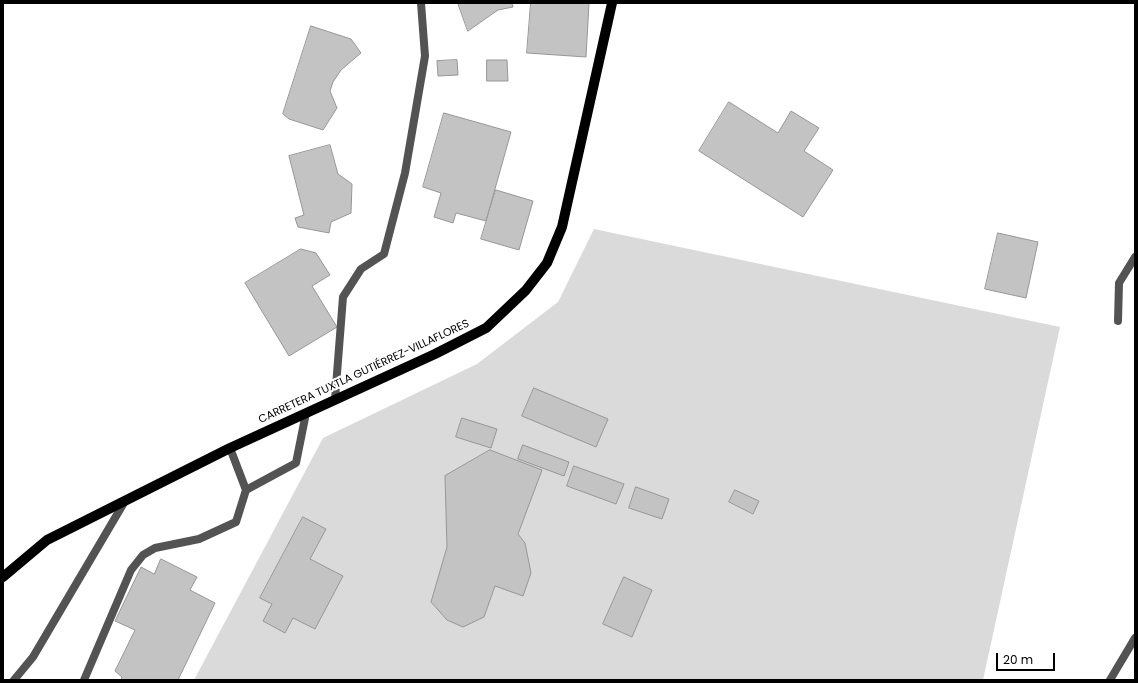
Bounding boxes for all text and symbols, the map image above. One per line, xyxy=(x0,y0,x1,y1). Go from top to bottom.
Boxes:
street label: CARRETERA TUXTLA GUTIÉRREZ-VILLAFLORES xyxy=(257,317,471,427)
scale bar xyxy=(998,645,1057,671)
text: 20 m xyxy=(1003,651,1033,668)

